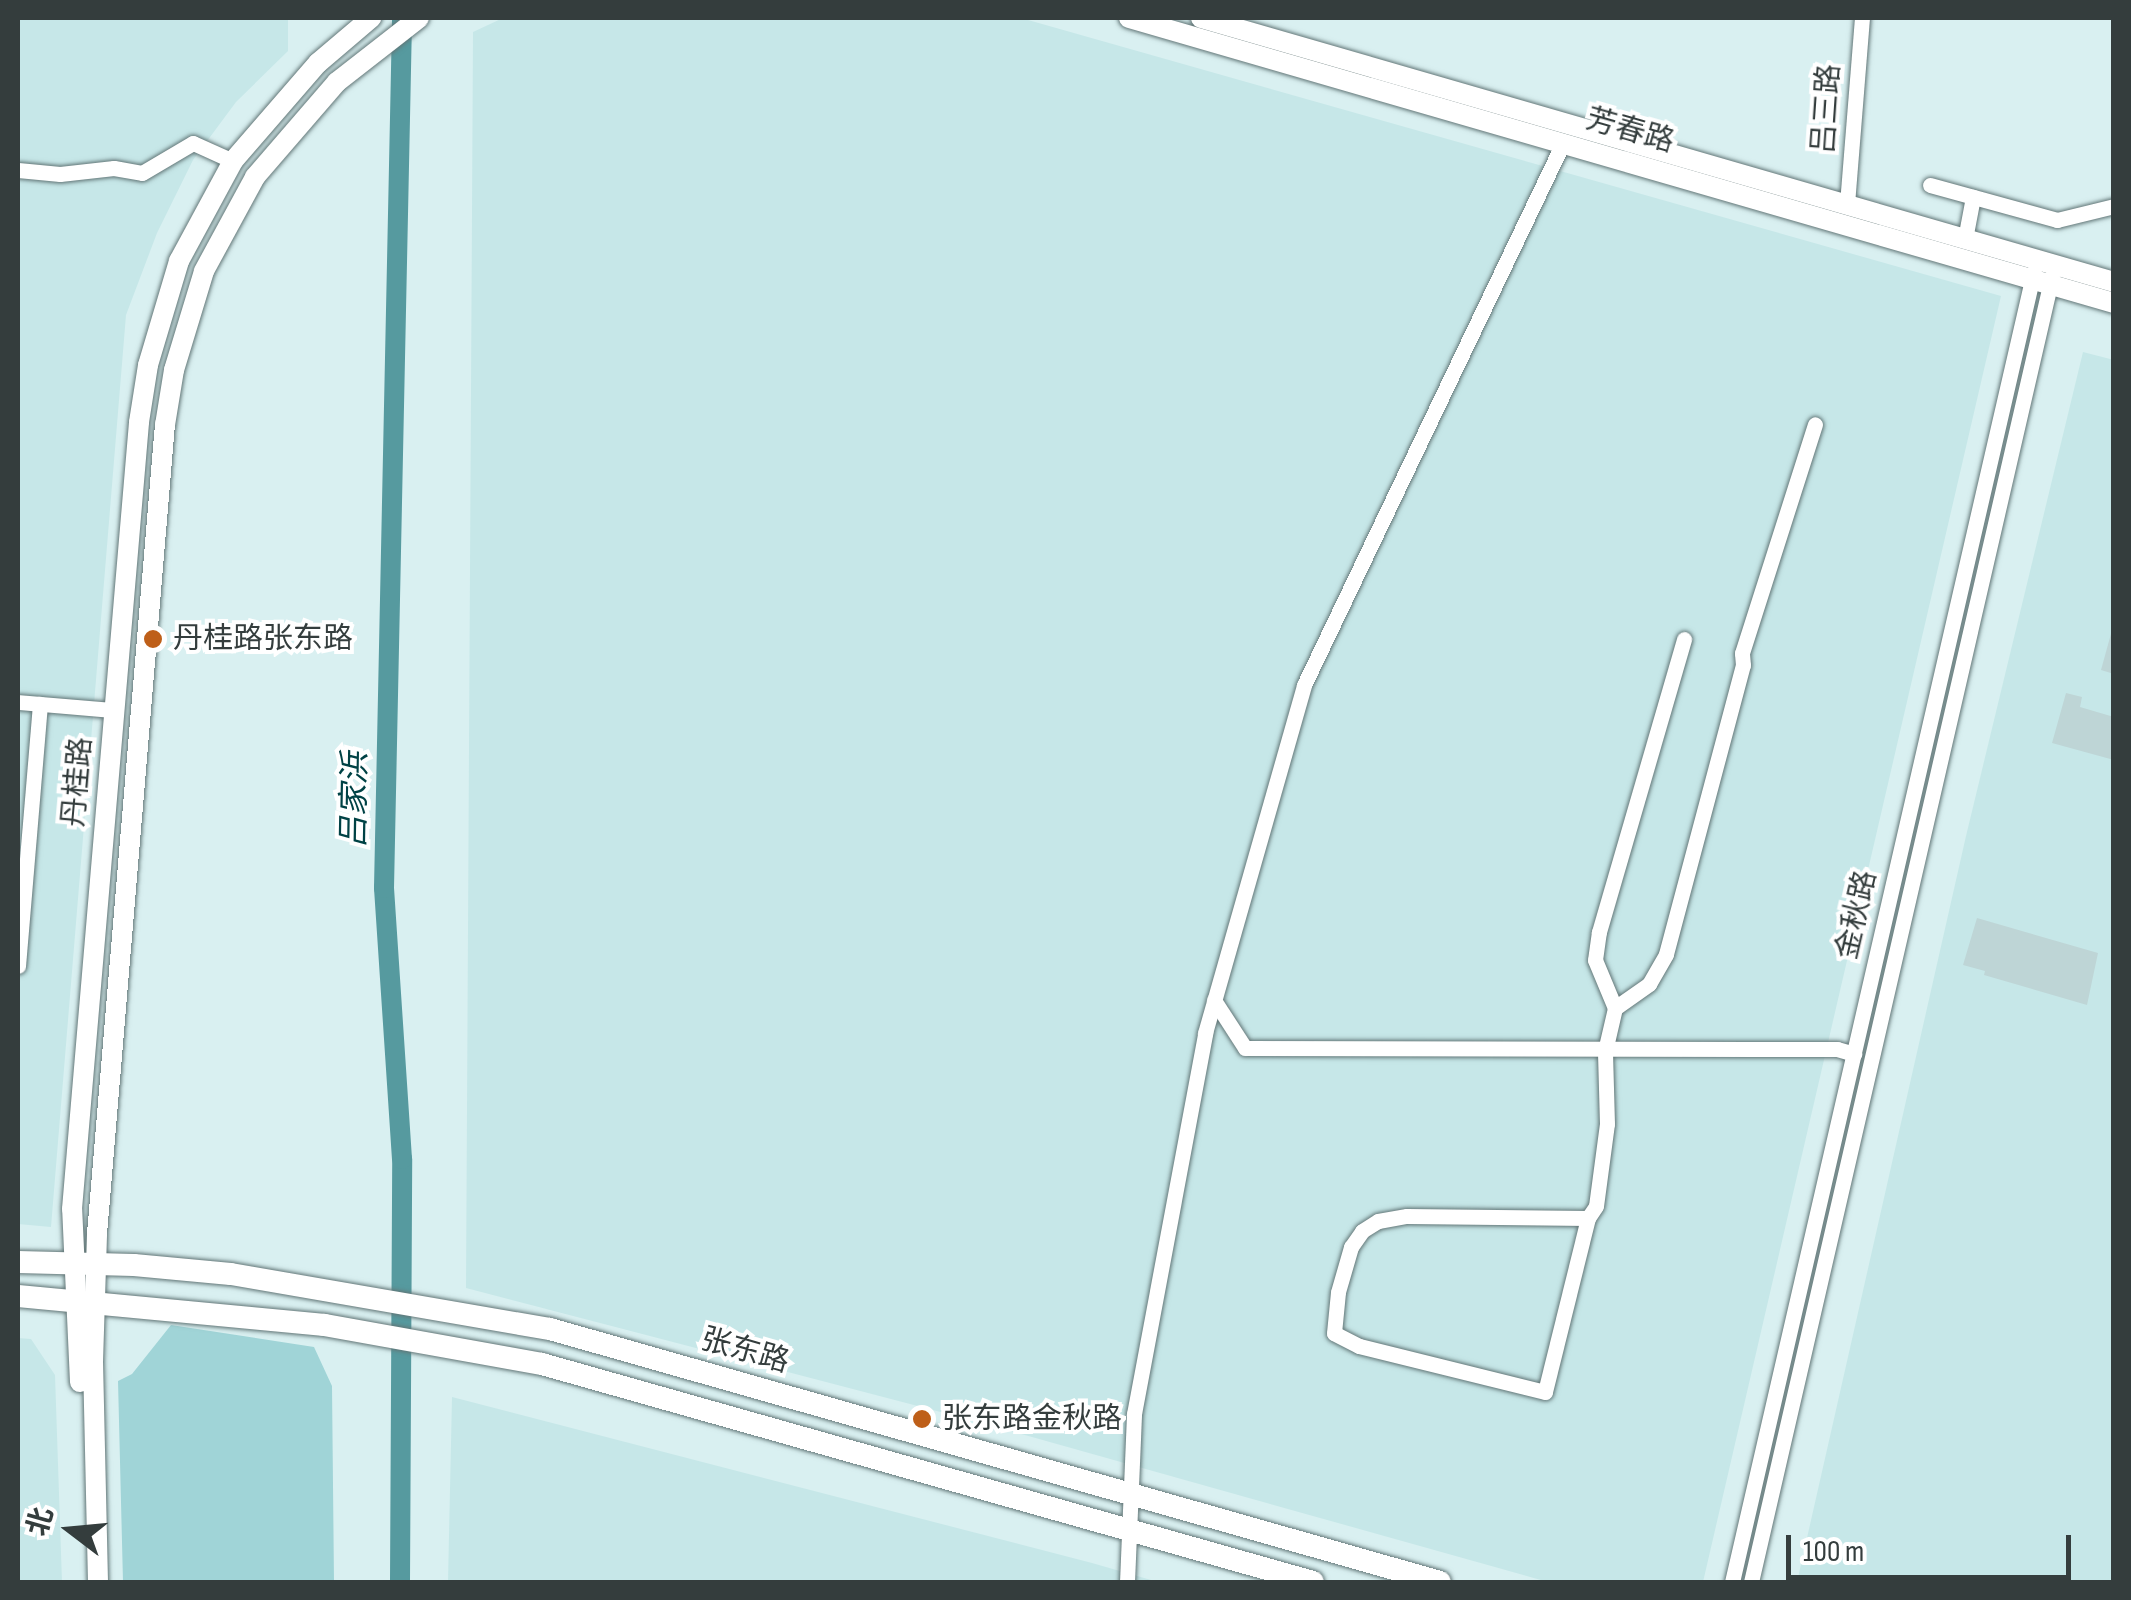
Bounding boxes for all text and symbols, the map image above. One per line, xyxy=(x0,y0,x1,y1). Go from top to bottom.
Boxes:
street label: 吕三路 xyxy=(1806,63,1848,155)
street label: 芳春路 xyxy=(1582,101,1678,161)
place label: 丹桂路张东路 xyxy=(173,621,353,657)
marker: 丹桂路张东路 xyxy=(142,628,164,650)
street label: 丹桂路 xyxy=(56,736,100,828)
water label: 吕家浜 xyxy=(336,752,376,848)
street label: 金秋路 xyxy=(1829,867,1885,963)
street label: 张东路 xyxy=(697,1321,793,1381)
place label: 张东路金秋路 xyxy=(942,1401,1122,1437)
marker: 张东路金秋路 xyxy=(911,1408,933,1430)
north arrow xyxy=(20,1480,120,1580)
text: 北 xyxy=(21,1504,60,1540)
scale bar xyxy=(1791,1515,2076,1577)
text: 100 m xyxy=(1803,1534,1864,1570)

